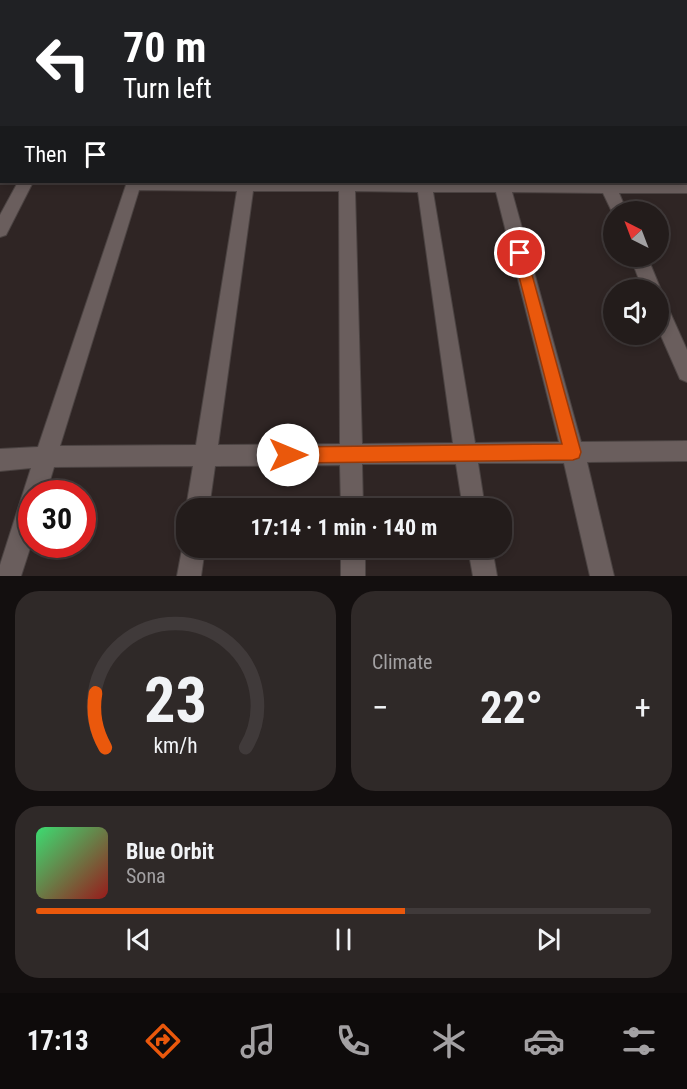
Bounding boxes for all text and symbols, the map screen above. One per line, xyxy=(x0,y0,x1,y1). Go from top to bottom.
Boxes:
text: 70 m xyxy=(123,23,206,72)
icon: left xyxy=(24,24,102,102)
text: Turn left xyxy=(123,73,212,105)
icon: arrive xyxy=(79,138,112,171)
text: Then xyxy=(24,142,67,167)
north arrow xyxy=(603,201,669,267)
map controls xyxy=(603,201,669,345)
pin xyxy=(494,227,545,278)
icon: arrive xyxy=(503,236,536,269)
button: sound xyxy=(603,279,669,345)
position arrow xyxy=(256,423,320,487)
speed limit sign: 30 xyxy=(18,480,96,558)
text: 17:14 · 1 min · 140 m xyxy=(251,515,437,540)
text: Climate xyxy=(372,650,432,674)
text: 23 xyxy=(144,664,207,737)
text: 22° xyxy=(480,681,543,734)
text: − xyxy=(372,688,389,727)
text: + xyxy=(635,688,651,727)
text: km/h xyxy=(153,733,198,758)
text: Blue Orbit xyxy=(126,839,214,864)
text: Sona xyxy=(126,864,166,888)
icon: previous xyxy=(122,923,155,956)
icon: pause xyxy=(327,923,360,956)
icon: next xyxy=(532,923,565,956)
icon: directions xyxy=(142,1020,184,1062)
icon: music xyxy=(237,1020,279,1062)
icon: phone xyxy=(332,1020,374,1062)
icon: climate xyxy=(428,1020,470,1062)
icon: car xyxy=(523,1020,565,1062)
icon: filters xyxy=(618,1020,660,1062)
text: 17:13 xyxy=(27,1025,89,1057)

